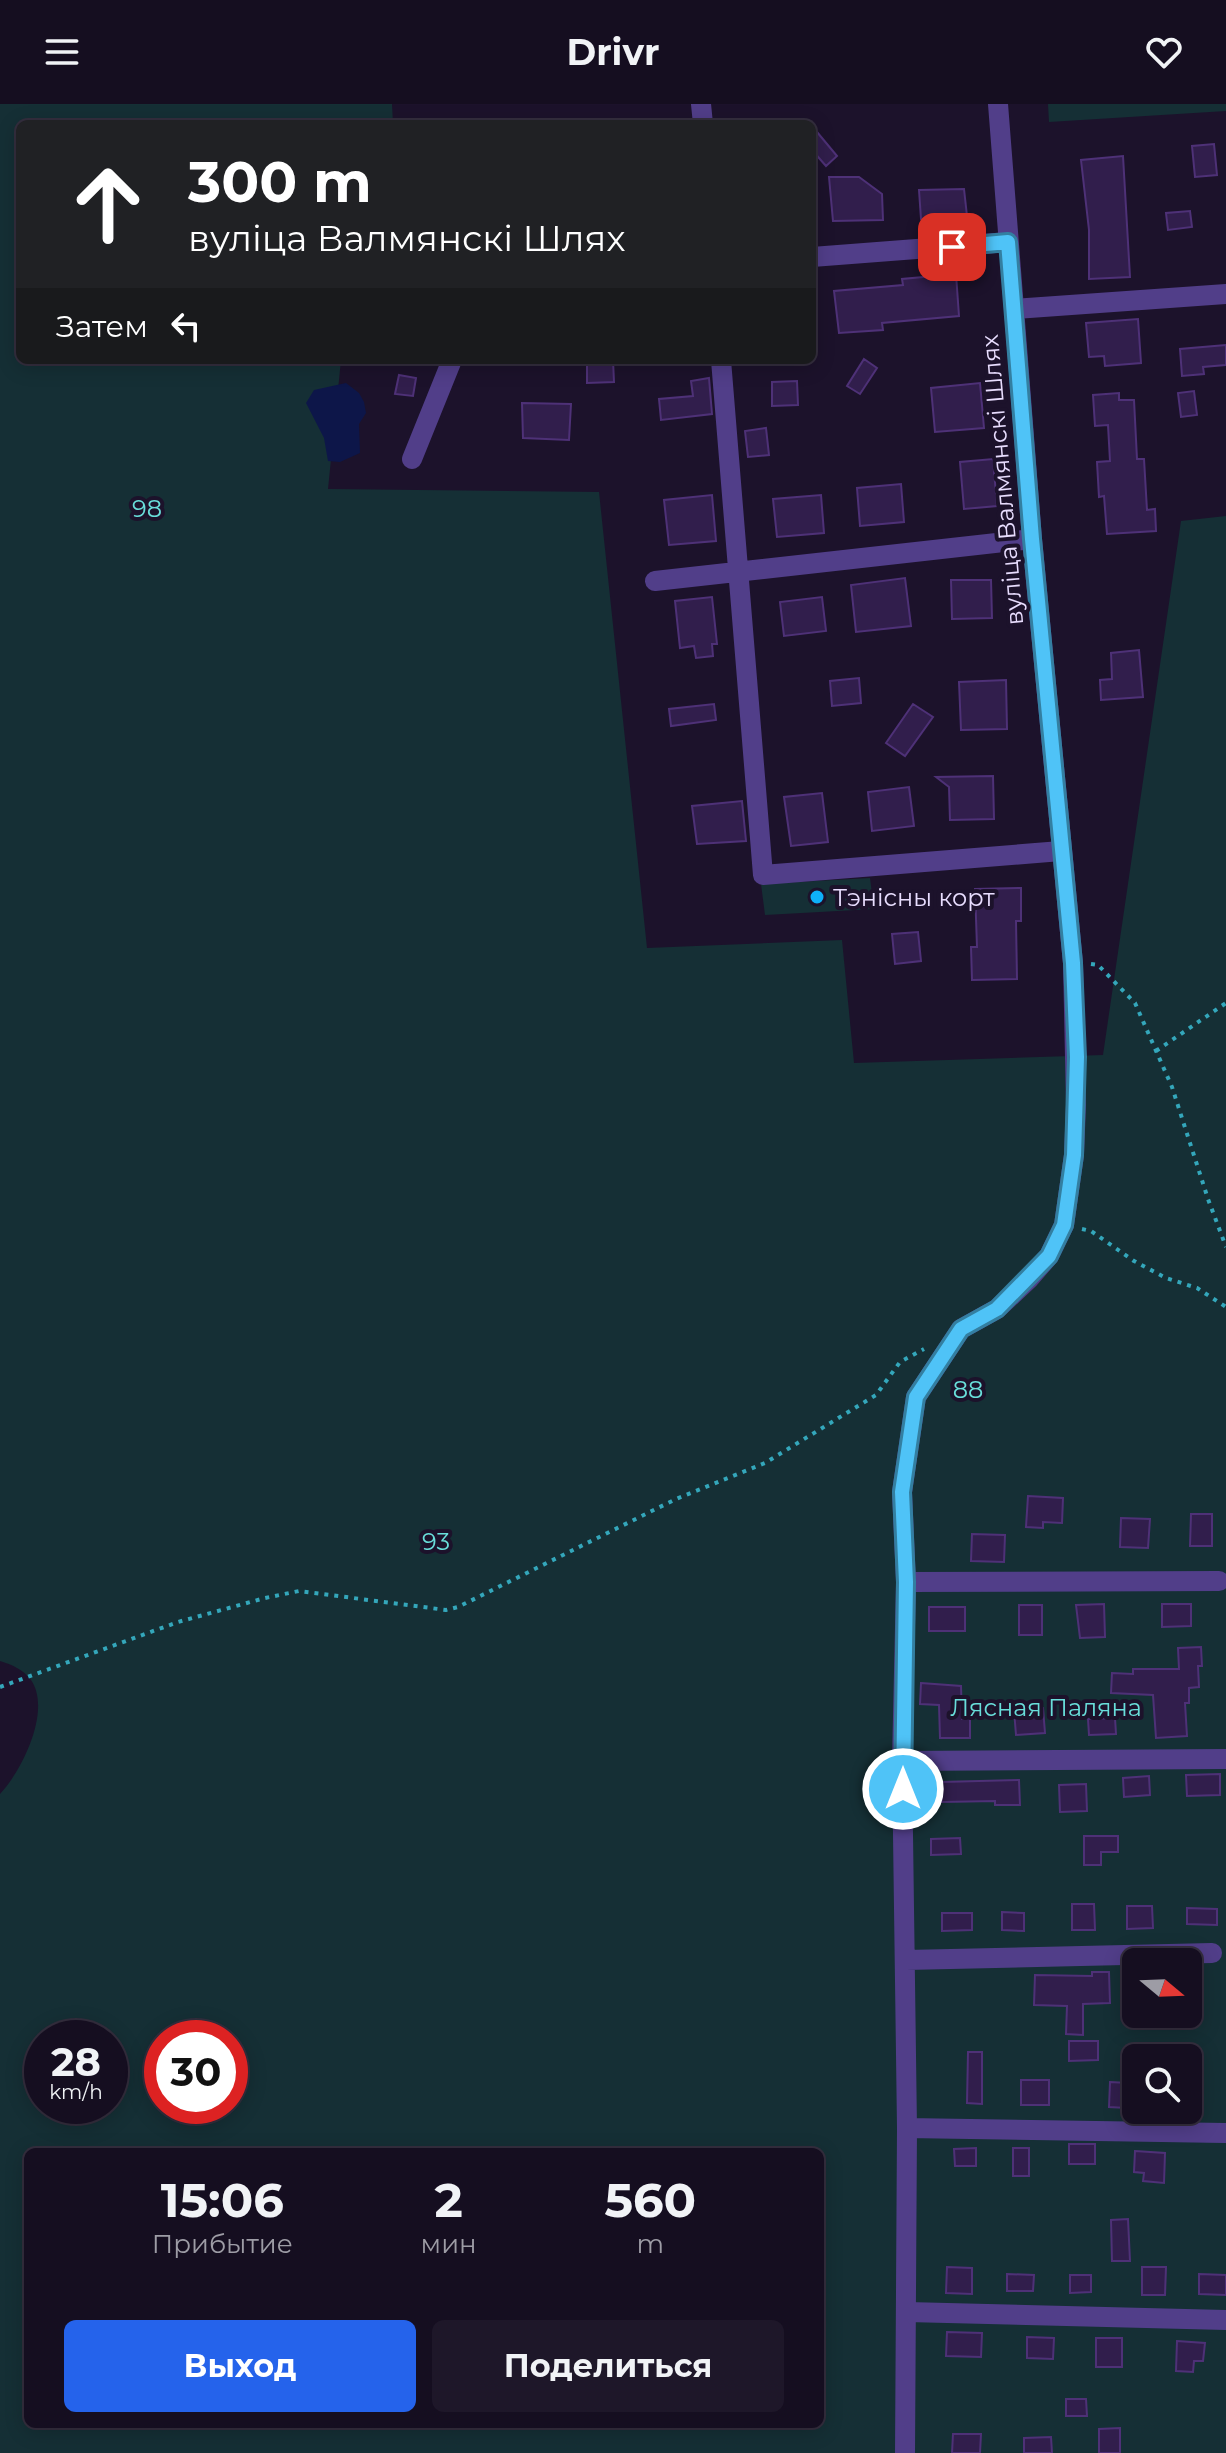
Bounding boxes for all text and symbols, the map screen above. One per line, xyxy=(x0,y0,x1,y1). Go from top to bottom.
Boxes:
icon: menu xyxy=(40,30,84,74)
text: Drivr xyxy=(566,30,660,74)
icon: heart xyxy=(1142,30,1186,74)
text: 300 m xyxy=(188,148,372,216)
icon: ahead xyxy=(56,152,160,256)
pin xyxy=(918,213,986,281)
text: вуліца Валмянскі Шлях xyxy=(188,216,625,260)
icon: arrive xyxy=(930,225,974,269)
icon: left xyxy=(164,304,208,348)
text: Затем xyxy=(56,308,148,345)
street label: вуліца Валмянскі Шлях xyxy=(975,333,1029,626)
park label: 98 xyxy=(132,494,162,523)
place label: Тэнісны корт xyxy=(833,883,995,912)
marker: Тэнісны корт xyxy=(808,888,826,906)
park label: 88 xyxy=(953,1375,983,1404)
park label: 93 xyxy=(422,1527,450,1556)
park label: Лясная Паляна xyxy=(950,1693,1142,1722)
position arrow xyxy=(861,1747,945,1831)
north arrow xyxy=(1122,1948,1202,2028)
map controls xyxy=(1122,1948,1202,2124)
speed limit sign: 30 xyxy=(144,2020,248,2124)
text: 28 xyxy=(51,2037,101,2086)
button: search xyxy=(1122,2044,1202,2124)
text: km/h xyxy=(49,2080,103,2104)
text: 15:06 xyxy=(161,2171,284,2229)
text: 2 xyxy=(434,2171,463,2229)
text: 560 xyxy=(604,2171,696,2229)
text: Прибытие xyxy=(152,2228,293,2260)
text: мин xyxy=(421,2228,477,2260)
text: m xyxy=(636,2228,664,2260)
button: Выход xyxy=(64,2320,416,2412)
button: Поделиться xyxy=(432,2320,784,2412)

